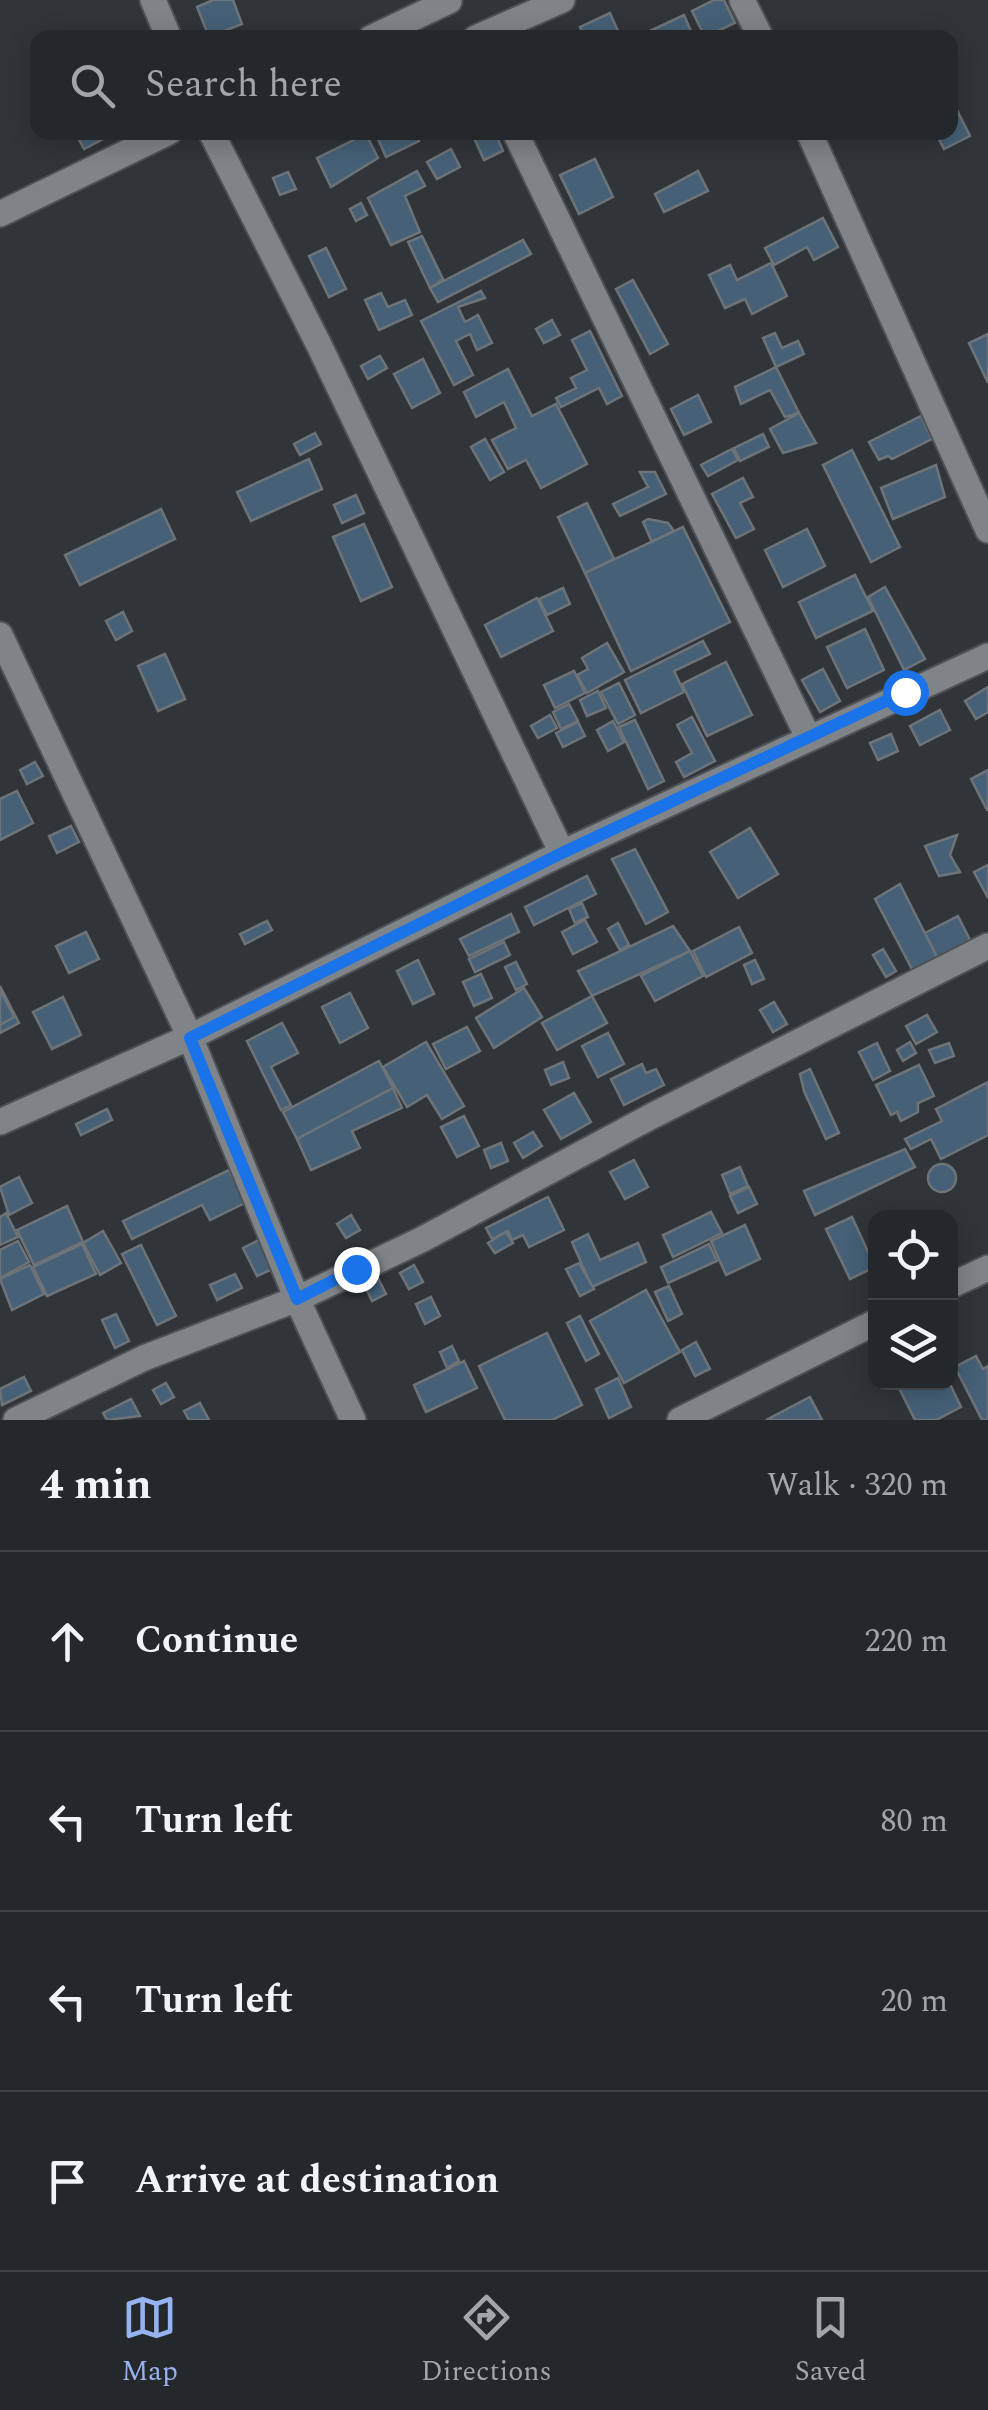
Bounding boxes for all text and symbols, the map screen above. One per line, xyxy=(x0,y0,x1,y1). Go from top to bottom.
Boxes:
search box xyxy=(30,30,958,140)
text: Search here xyxy=(145,56,342,114)
icon: search xyxy=(65,58,120,113)
route start xyxy=(883,670,929,716)
map controls xyxy=(868,1210,958,1390)
button: locate xyxy=(868,1210,958,1300)
route end xyxy=(334,1247,380,1293)
button: layers xyxy=(868,1300,958,1390)
text: 4 min xyxy=(40,1454,152,1517)
text: Walk · 320 m xyxy=(767,1461,948,1510)
text: Continue xyxy=(135,1612,298,1670)
icon: ahead xyxy=(40,1614,95,1669)
text: 220 m xyxy=(864,1617,948,1666)
text: Turn left xyxy=(135,1792,293,1850)
icon: left xyxy=(40,1794,95,1849)
text: 80 m xyxy=(880,1797,948,1846)
text: Turn left xyxy=(135,1972,293,2030)
icon: left xyxy=(40,1974,95,2029)
text: 20 m xyxy=(880,1977,948,2026)
text: Arrive at destination xyxy=(135,2152,499,2210)
icon: arrive xyxy=(40,2154,95,2209)
tab: Map xyxy=(122,2290,178,2393)
tab: Directions xyxy=(421,2290,552,2393)
tab: Saved xyxy=(795,2290,866,2393)

